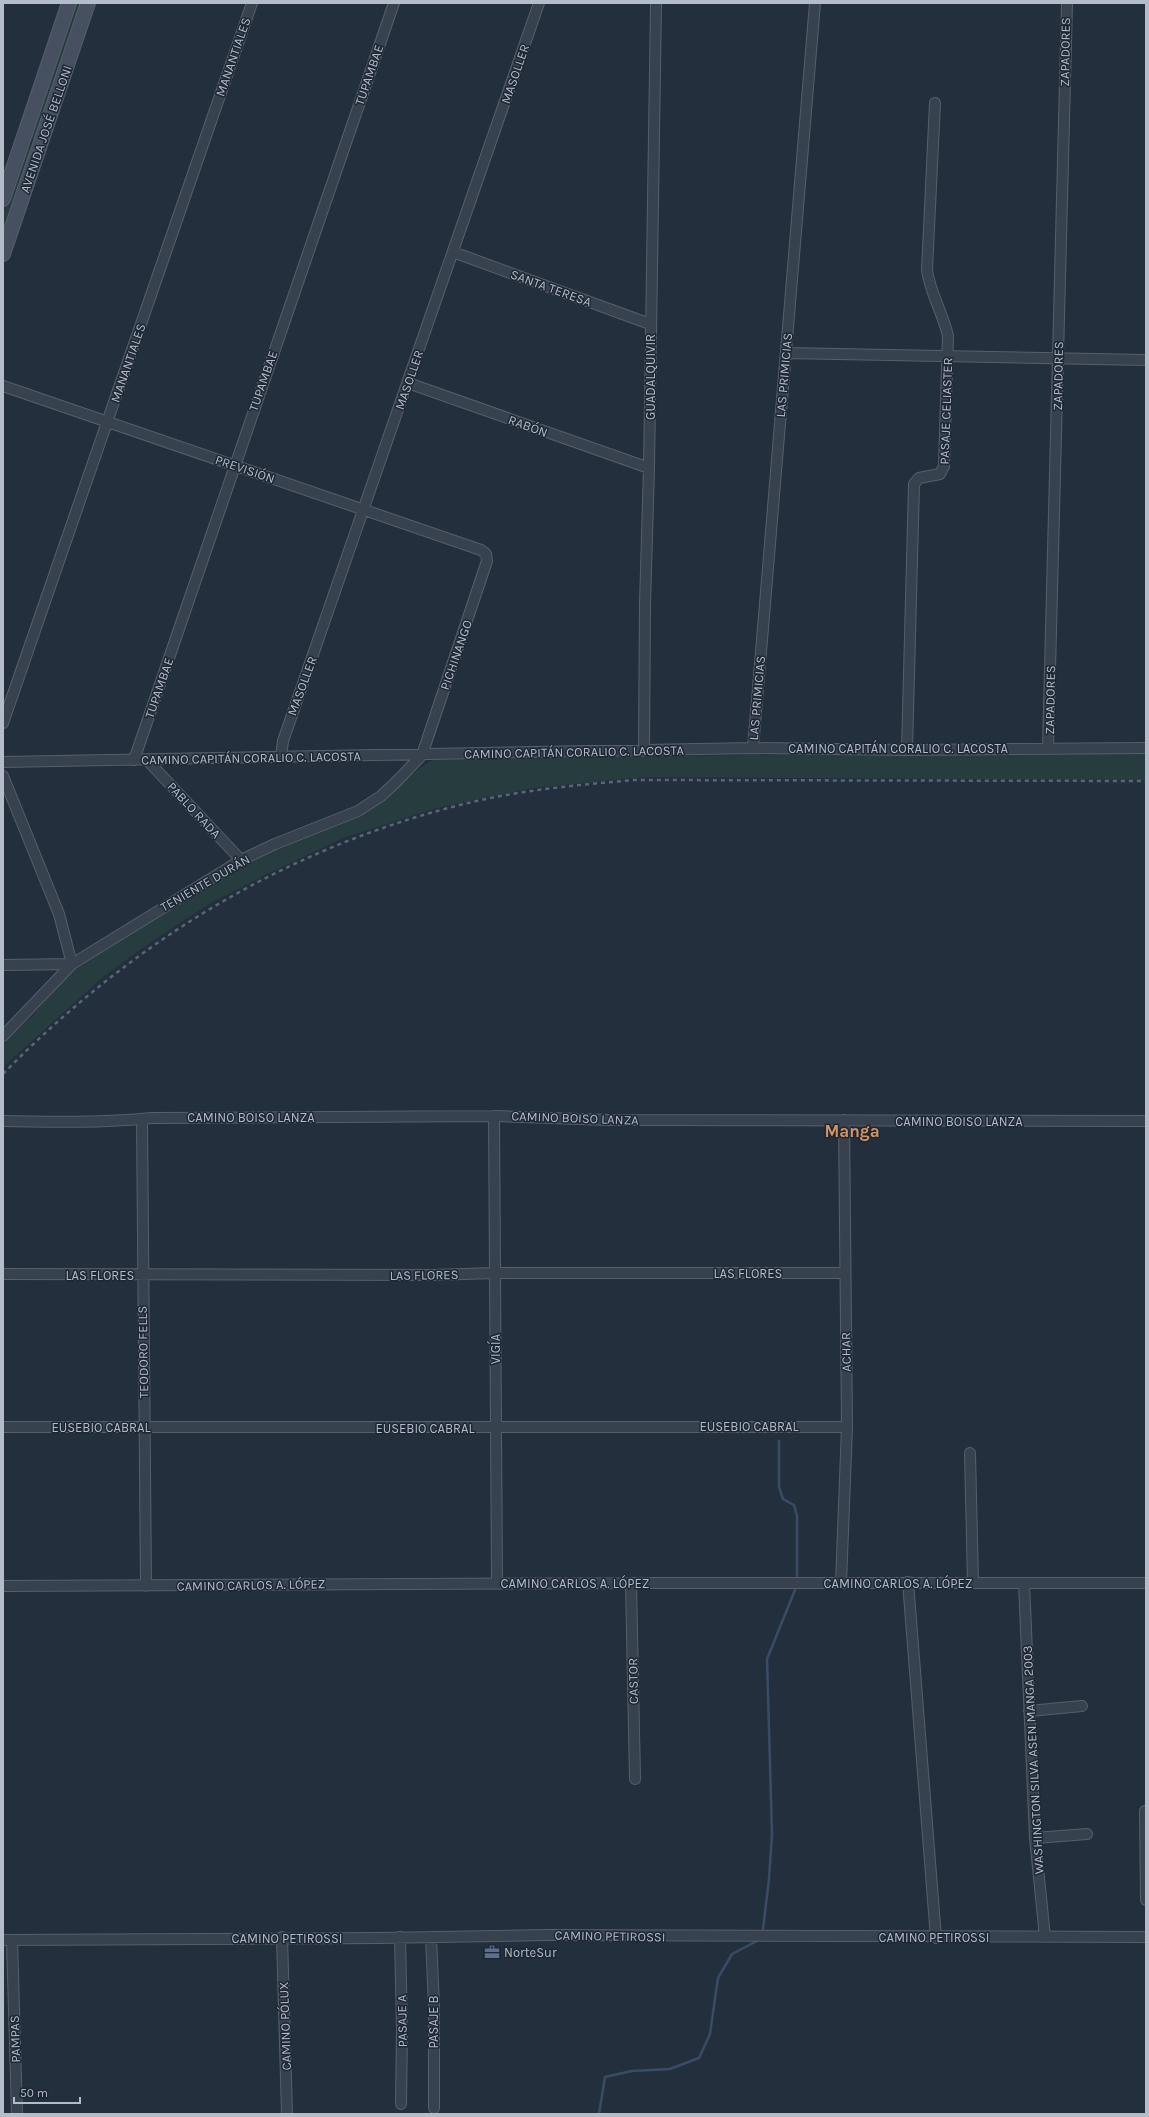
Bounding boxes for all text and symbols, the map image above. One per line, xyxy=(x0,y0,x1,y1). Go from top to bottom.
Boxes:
street label: MANANTIALES xyxy=(212,16,254,98)
street label: ZAPADORES xyxy=(1057,17,1073,87)
street label: MASOLLER xyxy=(498,42,532,106)
street label: TUPAMBAE xyxy=(352,43,386,107)
street label: AVENIDA JOSÉ BELLONI xyxy=(15,63,75,195)
street label: SANTA TERESA xyxy=(508,266,594,310)
street label: MANANTIALES xyxy=(107,322,149,404)
street label: LAS PRIMICIAS xyxy=(773,332,795,418)
street label: GUADALQUIVIR xyxy=(643,334,658,420)
street label: ZAPADORES xyxy=(1050,341,1066,411)
street label: MASOLLER xyxy=(392,348,426,412)
street label: TUPAMBAE xyxy=(246,349,280,413)
street label: PASAJE CELIASTER xyxy=(937,357,955,465)
street label: RABÓN xyxy=(506,411,550,440)
street label: PREVISIÓN xyxy=(213,451,277,486)
street label: PICHINANGO xyxy=(437,618,475,692)
street label: MASOLLER xyxy=(284,654,320,718)
street label: LAS PRIMICIAS xyxy=(746,655,768,741)
street label: TUPAMBAE xyxy=(142,656,176,720)
street label: ZAPADORES xyxy=(1042,665,1058,735)
street label: CAMINO CAPITÁN CORALIO C. LACOSTA xyxy=(788,739,1008,756)
street label: CAMINO CAPITÁN CORALIO C. LACOSTA xyxy=(464,741,685,761)
street label: CAMINO CAPITÁN CORALIO C. LACOSTA xyxy=(141,747,362,767)
street label: PABLO RADA xyxy=(164,779,224,842)
street label: TENIENTE DURÁN xyxy=(157,850,252,915)
street label: CAMINO BOISO LANZA xyxy=(511,1108,640,1128)
street label: CAMINO BOISO LANZA xyxy=(187,1110,315,1125)
street label: CAMINO BOISO LANZA xyxy=(895,1114,1023,1129)
district label: Manga xyxy=(824,1121,880,1141)
street label: LAS FLORES xyxy=(714,1266,782,1281)
street label: LAS FLORES xyxy=(389,1267,459,1283)
street label: LAS FLORES xyxy=(66,1268,134,1283)
street label: TEODORO FELLS xyxy=(135,1306,151,1398)
street label: ACHAR xyxy=(838,1332,854,1372)
street label: VIGÍA xyxy=(486,1333,503,1364)
street label: EUSEBIO CABRAL xyxy=(699,1419,799,1434)
street label: EUSEBIO CABRAL xyxy=(51,1420,151,1435)
street label: EUSEBIO CABRAL xyxy=(375,1421,475,1436)
street label: CAMINO CARLOS A. LÓPEZ xyxy=(176,1575,326,1594)
street label: CAMINO CARLOS A. LÓPEZ xyxy=(501,1575,649,1591)
street label: CAMINO CARLOS A. LÓPEZ xyxy=(824,1575,972,1591)
street label: WASHINGTON SILVA ASEN MANGA 2003 xyxy=(1020,1645,1046,1875)
street label: CASTOR xyxy=(625,1658,641,1704)
street label: CAMINO PETIROSSI xyxy=(554,1928,666,1944)
street label: CAMINO PETIROSSI xyxy=(879,1930,989,1945)
street label: CAMINO PETIROSSI xyxy=(232,1931,342,1946)
office icon: NorteSur xyxy=(483,1943,501,1961)
place label: NorteSur xyxy=(504,1945,557,1960)
street label: CAMINO PÓLUX xyxy=(275,1981,294,2071)
street label: PASAJE A xyxy=(394,1994,410,2047)
street label: PASAJE B xyxy=(426,1995,441,2049)
street label: PAMPAS xyxy=(7,2015,23,2063)
scale bar xyxy=(14,2079,80,2105)
text: 50 m xyxy=(20,2086,48,2100)

